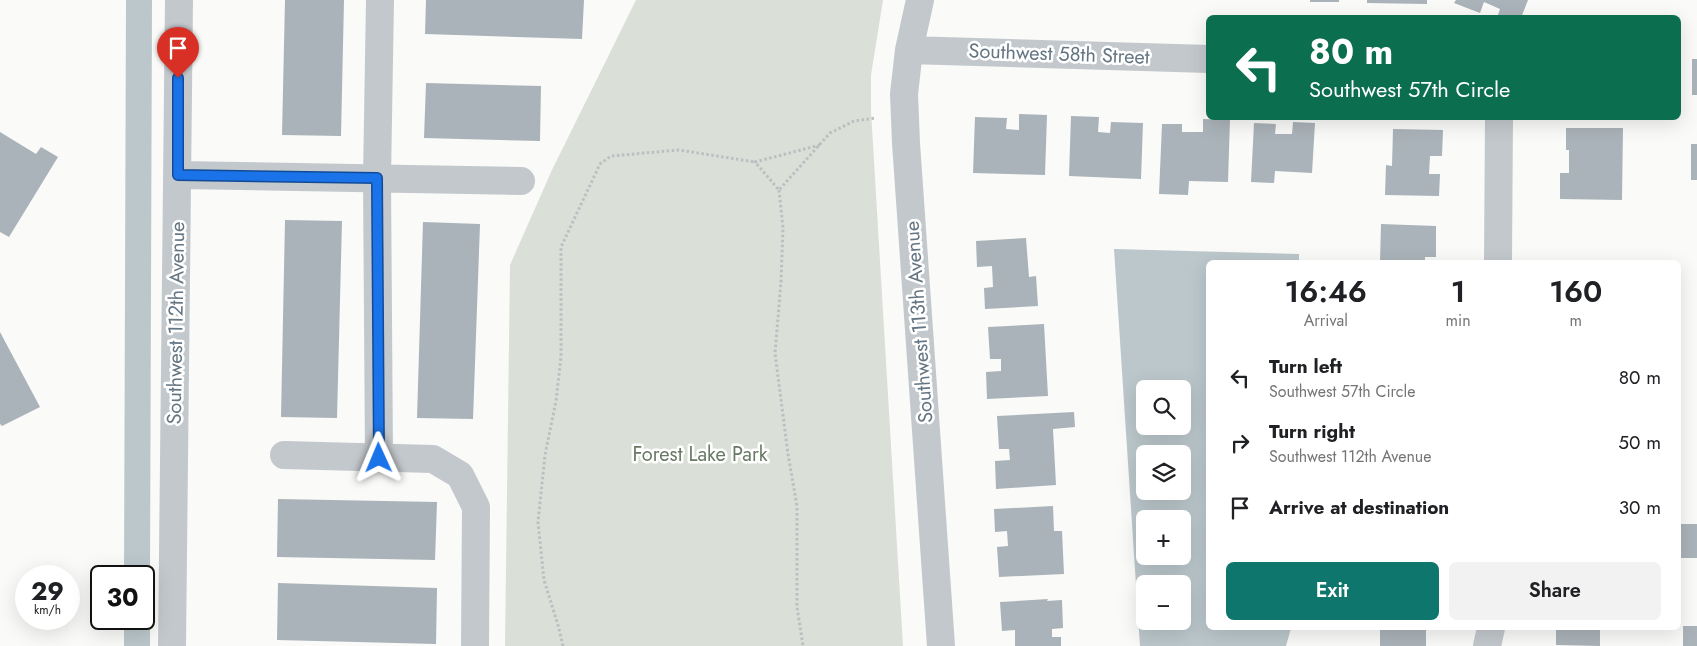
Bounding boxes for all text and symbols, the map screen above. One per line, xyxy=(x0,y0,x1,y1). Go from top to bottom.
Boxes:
pin xyxy=(157,27,199,78)
text: 80 m xyxy=(1309,27,1393,77)
icon: arrive xyxy=(164,34,192,62)
icon: left xyxy=(1226,35,1291,100)
street label: Southwest 58th Street xyxy=(968,36,1150,72)
text: Southwest 57th Circle xyxy=(1309,73,1510,105)
street label: Southwest 113th Avenue xyxy=(897,220,941,424)
street label: Southwest 112th Avenue xyxy=(160,221,192,425)
text: 16:46 xyxy=(1285,270,1367,313)
text: 1 xyxy=(1451,270,1465,313)
text: 160 xyxy=(1549,270,1602,313)
text: Arrival xyxy=(1304,309,1348,332)
text: min xyxy=(1446,309,1471,332)
text: m xyxy=(1570,309,1582,332)
text: Turn left xyxy=(1269,353,1342,380)
icon: left xyxy=(1226,364,1254,392)
text: 80 m xyxy=(1619,364,1661,391)
map controls xyxy=(1136,380,1191,630)
button: search xyxy=(1136,380,1191,435)
text: Southwest 57th Circle xyxy=(1269,380,1415,403)
text: Turn right xyxy=(1269,418,1355,445)
icon: right xyxy=(1226,429,1254,457)
text: 50 m xyxy=(1618,429,1661,456)
position arrow xyxy=(352,431,404,483)
park label: Forest Lake Park xyxy=(632,440,768,469)
button: layers xyxy=(1136,445,1191,500)
text: Southwest 112th Avenue xyxy=(1269,445,1431,468)
icon: arrive xyxy=(1226,494,1254,522)
text: Arrive at destination xyxy=(1269,494,1449,521)
text: 30 m xyxy=(1619,494,1661,521)
button: + xyxy=(1136,510,1191,565)
button: Exit xyxy=(1226,562,1439,620)
button: Share xyxy=(1449,562,1661,620)
speed limit sign: 30 xyxy=(90,565,155,630)
text: 29 xyxy=(31,573,64,609)
button: − xyxy=(1136,575,1191,630)
text: km/h xyxy=(34,601,61,619)

